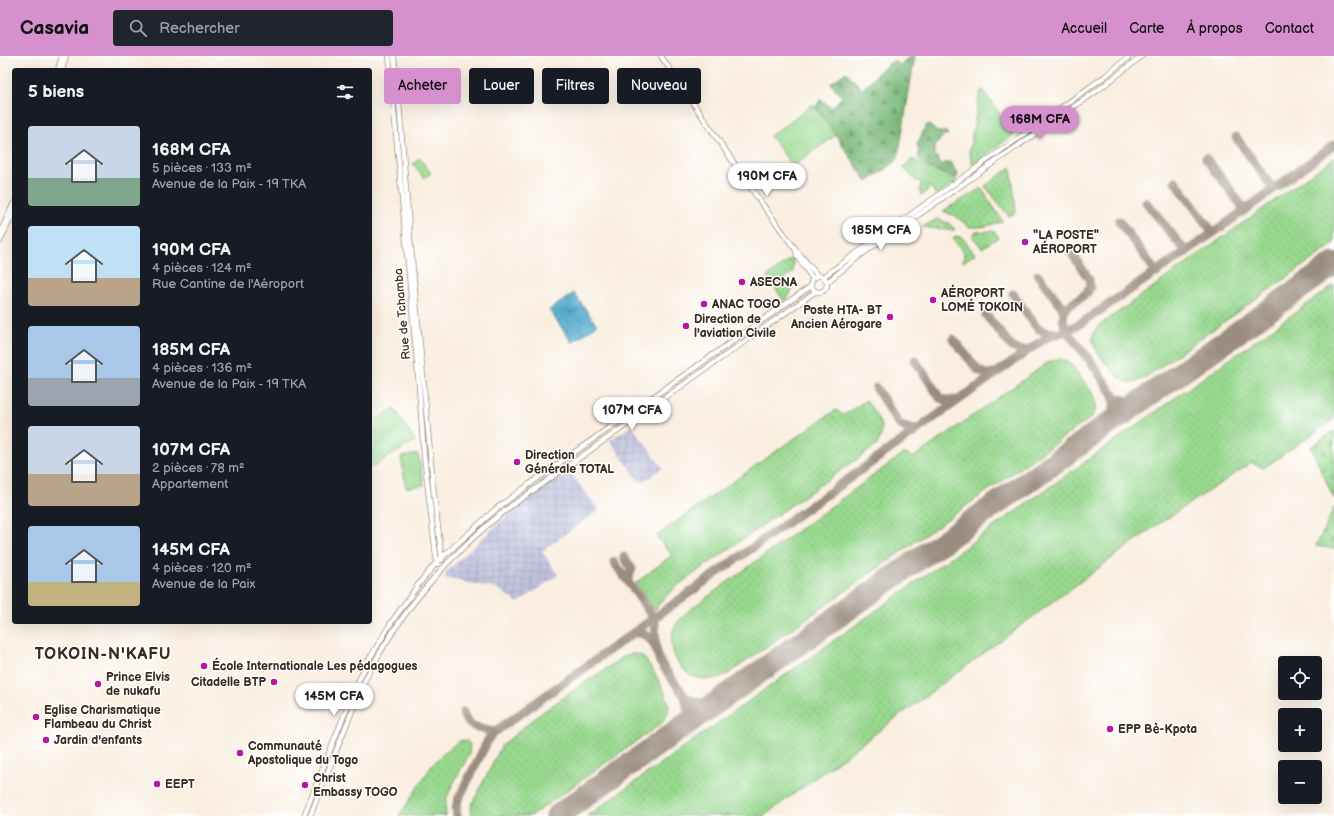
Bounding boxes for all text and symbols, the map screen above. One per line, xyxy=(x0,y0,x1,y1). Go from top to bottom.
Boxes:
search box xyxy=(113,10,393,46)
text: Casavia xyxy=(20,17,89,40)
icon: search xyxy=(127,17,149,39)
text: Rechercher xyxy=(159,19,240,38)
text: Accueil xyxy=(1061,20,1107,37)
text: Carte xyxy=(1129,20,1164,37)
text: À propos xyxy=(1186,20,1243,37)
text: Contact xyxy=(1265,20,1314,37)
chip: Acheter xyxy=(384,68,461,104)
chip: Louer xyxy=(469,68,534,104)
chip: Filtres xyxy=(542,68,609,104)
chip: Nouveau xyxy=(617,68,701,104)
icon: filters xyxy=(334,81,356,103)
text: 5 biens xyxy=(28,82,84,102)
pin: 168M CFA xyxy=(999,106,1081,140)
text: 168M CFA xyxy=(1010,111,1070,127)
text: 168M CFA xyxy=(152,140,231,160)
icon: home xyxy=(60,142,108,190)
text: 5 pièces · 133 m² xyxy=(152,160,252,176)
pin: 190M CFA xyxy=(726,163,808,197)
text: 190M CFA xyxy=(737,168,797,184)
text: Avenue de la Paix - 19 TKA xyxy=(152,176,306,192)
pin: 185M CFA xyxy=(840,217,922,251)
text: 185M CFA xyxy=(851,222,911,238)
place label: "LA POSTE" AÉROPORT xyxy=(1032,228,1099,257)
marker: "LA POSTE" AÉROPORT xyxy=(1020,237,1030,247)
text: 190M CFA xyxy=(152,240,231,260)
icon: home xyxy=(60,242,108,290)
text: 4 pièces · 124 m² xyxy=(152,260,252,276)
street label: Rue de Tchamba xyxy=(391,267,414,360)
place label: ASECNA xyxy=(749,275,798,290)
text: Rue Cantine de l'Aéroport xyxy=(152,276,304,292)
marker: ASECNA xyxy=(737,277,747,287)
place label: AÉROPORT LOMÉ TOKOIN xyxy=(940,284,1023,315)
marker: AÉROPORT LOMÉ TOKOIN xyxy=(928,295,938,305)
place label: ANAC TOGO xyxy=(711,297,780,312)
marker: ANAC TOGO xyxy=(699,299,709,309)
place label: Poste HTA- BT Ancien Aérogare xyxy=(790,303,882,332)
place label: Direction de l'aviation Civile xyxy=(694,312,776,341)
marker: Poste HTA- BT Ancien Aérogare xyxy=(885,312,895,322)
marker: Direction de l'aviation Civile xyxy=(681,321,691,331)
text: 185M CFA xyxy=(152,340,230,360)
icon: home xyxy=(60,342,108,390)
text: 4 pièces · 136 m² xyxy=(152,360,252,376)
text: Avenue de la Paix - 19 TKA xyxy=(152,376,306,392)
pin: 107M CFA xyxy=(591,397,673,431)
text: 107M CFA xyxy=(602,402,662,418)
text: 107M CFA xyxy=(152,440,230,460)
icon: home xyxy=(60,442,108,490)
place label: Direction Générale TOTAL xyxy=(525,448,614,477)
marker: Direction Générale TOTAL xyxy=(512,457,522,467)
text: 2 pièces · 78 m² xyxy=(152,460,245,476)
text: Appartement xyxy=(152,476,228,492)
text: 145M CFA xyxy=(152,540,230,560)
icon: home xyxy=(60,542,108,590)
text: 4 pièces · 120 m² xyxy=(152,560,252,576)
text: Avenue de la Paix xyxy=(152,576,256,592)
district label: TOKOIN-N'KAFU xyxy=(35,645,171,664)
map controls xyxy=(1278,656,1322,804)
button: locate xyxy=(1278,656,1322,700)
place label: École Internationale Les pédagogues xyxy=(212,657,418,674)
marker: École Internationale Les pédagogues xyxy=(199,661,209,671)
place label: Prince Elvis de nukafu xyxy=(106,670,170,699)
place label: Citadelle BTP xyxy=(191,675,266,690)
marker: Citadelle BTP xyxy=(269,677,279,687)
marker: Prince Elvis de nukafu xyxy=(93,679,103,689)
pin: 145M CFA xyxy=(293,683,375,717)
text: 145M CFA xyxy=(304,688,364,704)
place label: Eglise Charismatique Flambeau du Christ xyxy=(44,703,161,732)
button: + xyxy=(1278,708,1322,752)
marker: Eglise Charismatique Flambeau du Christ xyxy=(31,712,41,722)
place label: EPP Bè-Kpota xyxy=(1118,722,1197,737)
marker: EPP Bè-Kpota xyxy=(1105,724,1115,734)
place label: Jardin d'enfants xyxy=(54,733,142,748)
marker: Jardin d'enfants xyxy=(41,735,51,745)
place label: Communauté Apostolique du Togo xyxy=(247,739,358,768)
marker: Communauté Apostolique du Togo xyxy=(235,748,245,758)
button: − xyxy=(1278,760,1322,804)
place label: Christ Embassy TOGO xyxy=(313,771,398,800)
place label: EEPT xyxy=(165,777,195,792)
marker: EEPT xyxy=(152,779,162,789)
marker: Christ Embassy TOGO xyxy=(300,780,310,790)

